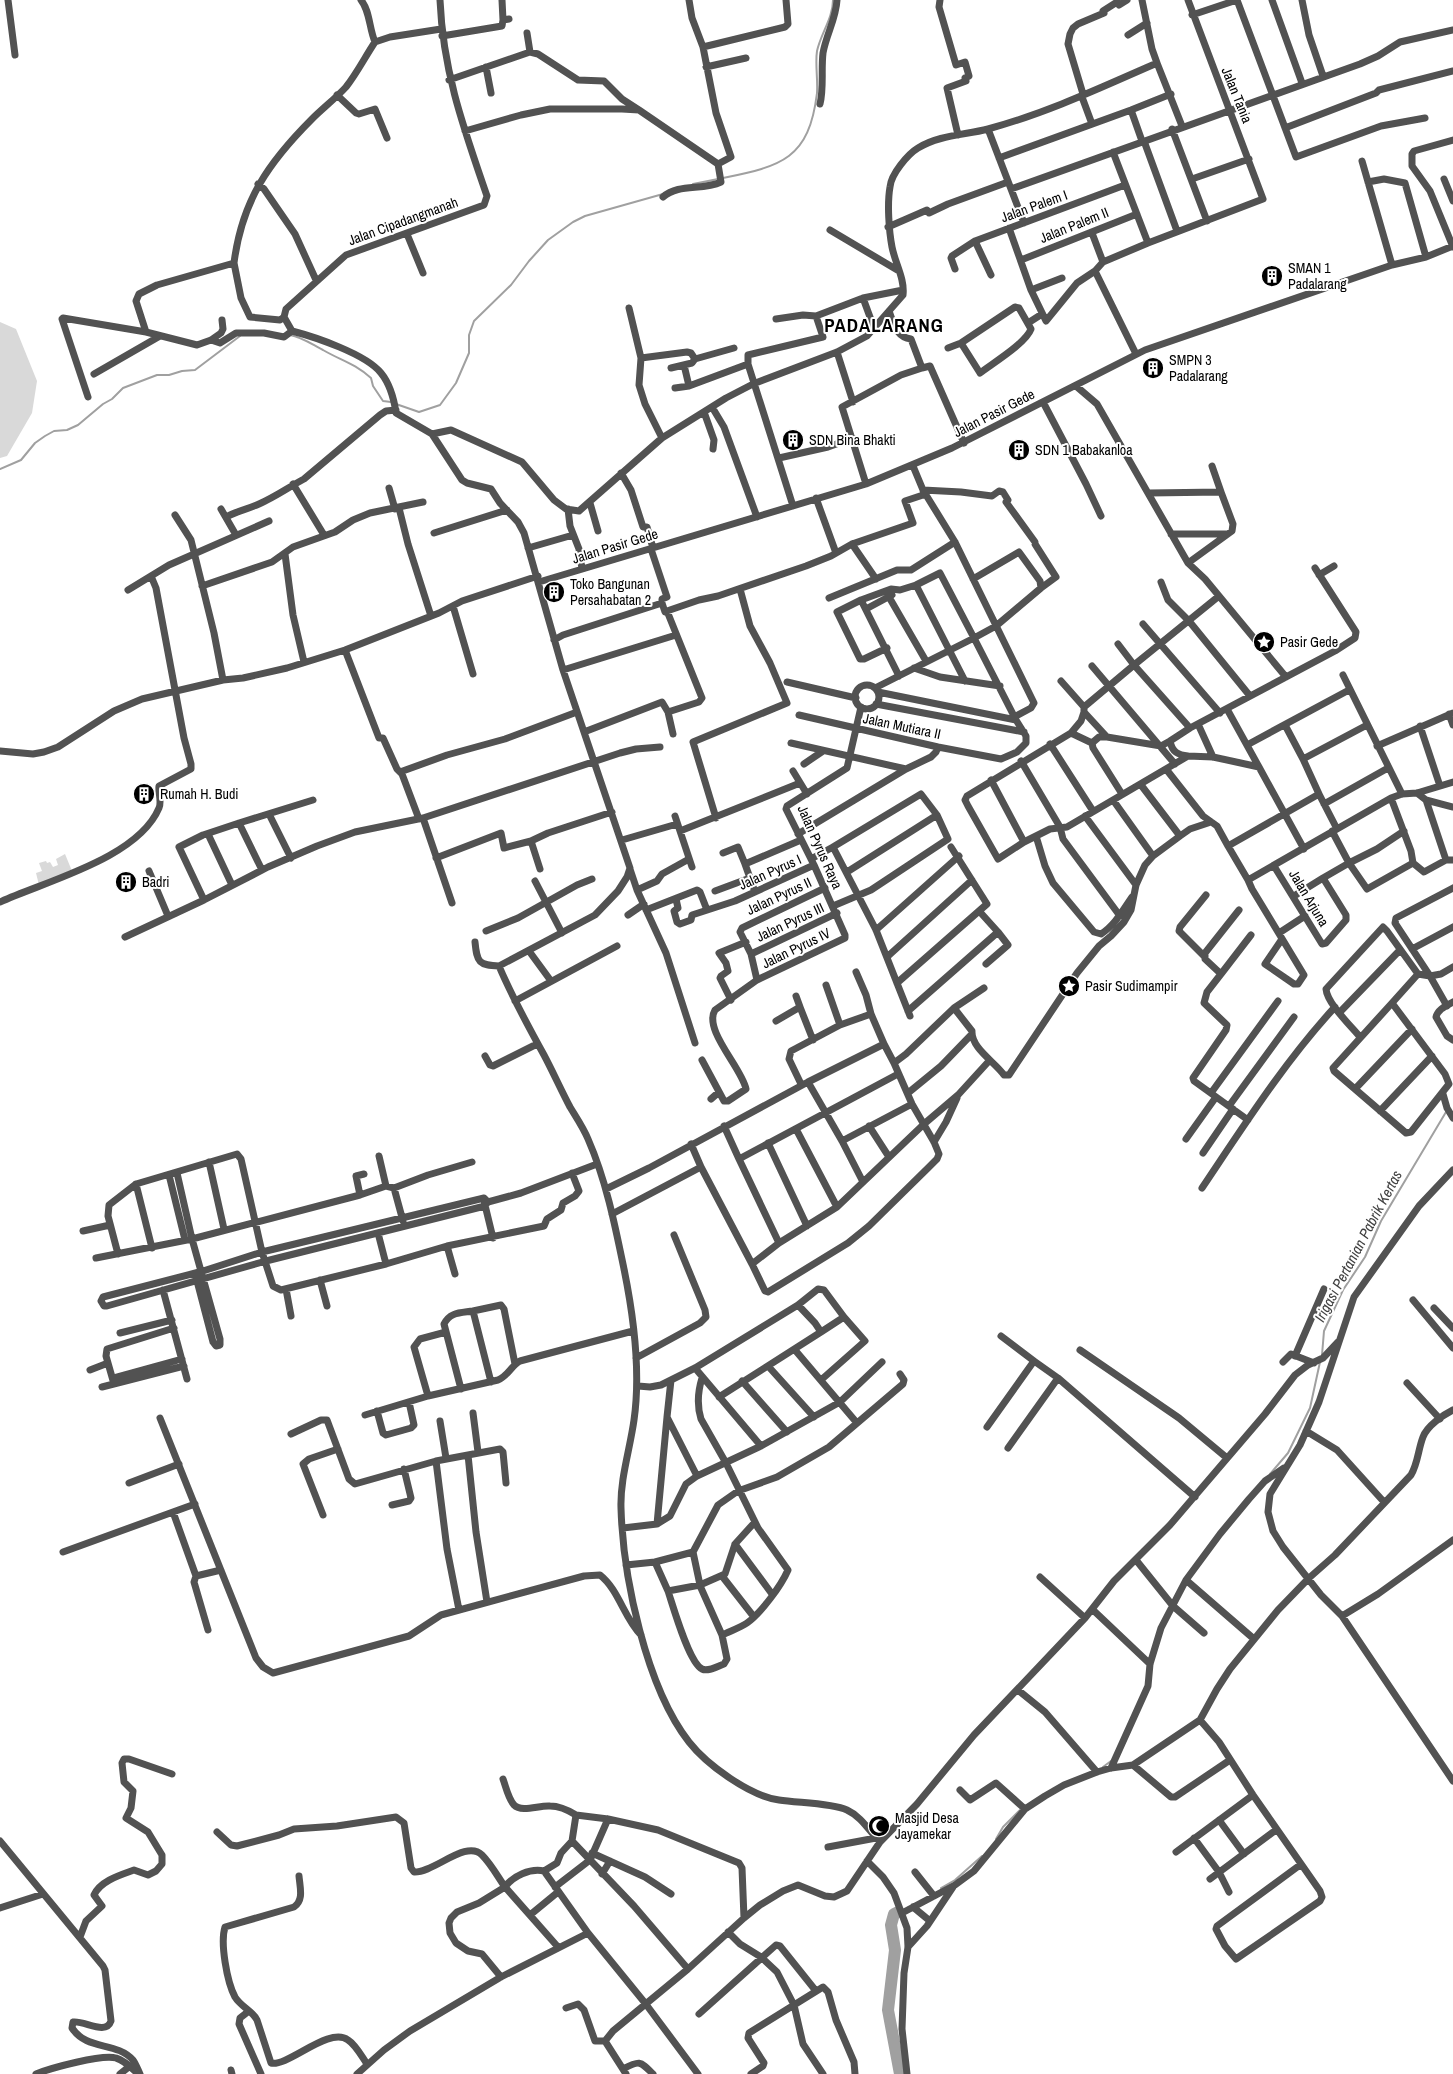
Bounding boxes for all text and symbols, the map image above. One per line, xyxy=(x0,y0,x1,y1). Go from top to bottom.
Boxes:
street label: Jalan Tania xyxy=(1218,64,1257,126)
street label: Jalan Palem I xyxy=(998,186,1070,226)
street label: Jalan Cipadangmanah xyxy=(346,193,460,249)
street label: Jalan Palem II xyxy=(1037,203,1111,247)
place label: SMAN 1 Padalarang xyxy=(1288,259,1347,293)
building icon: SMAN 1 Padalarang xyxy=(1260,264,1284,288)
district label: PADALARANG xyxy=(824,312,944,338)
place label: SMPN 3 Padalarang xyxy=(1169,351,1228,385)
building icon: SMPN 3 Padalarang xyxy=(1141,356,1165,380)
street label: Jalan Pasir Gede xyxy=(950,385,1038,441)
building icon: SDN Bina Bhakti xyxy=(781,428,805,452)
place label: SDN Bina Bhakti xyxy=(809,431,896,449)
building icon: SDN 1 Babakanloa xyxy=(1007,438,1031,462)
place label: SDN 1 Babakanloa xyxy=(1035,441,1133,459)
street label: Jalan Pasir Gede xyxy=(570,524,660,568)
place label: Toko Bangunan Persahabatan 2 xyxy=(570,575,651,609)
building icon: Toko Bangunan Persahabatan 2 xyxy=(542,580,566,604)
place icon: Pasir Gede xyxy=(1252,630,1276,654)
place label: Pasir Gede xyxy=(1280,633,1338,651)
street label: Jalan Mutiara II xyxy=(861,709,943,743)
building icon: Rumah H. Budi xyxy=(132,782,156,806)
place label: Rumah H. Budi xyxy=(160,785,238,803)
street label: Jalan Pyrus Raya xyxy=(793,802,847,892)
street label: Jalan Pyrus I xyxy=(736,850,804,894)
street label: Jalan Arjuna xyxy=(1285,866,1333,930)
building icon: Badri xyxy=(114,870,138,894)
place label: Badri xyxy=(142,873,169,891)
street label: Jalan Pyrus II xyxy=(744,873,814,919)
street label: Jalan Pyrus III xyxy=(753,898,827,946)
street label: Jalan Pyrus IV xyxy=(759,924,834,972)
place icon: Pasir Sudimampir xyxy=(1057,974,1081,998)
place label: Pasir Sudimampir xyxy=(1085,977,1178,995)
water label: Irigasi Pertanian Pabrik Kertas xyxy=(1309,1167,1407,1325)
place label: Masjid Desa Jayamekar xyxy=(895,1809,959,1843)
mosque icon: Masjid Desa Jayamekar xyxy=(867,1814,891,1838)

